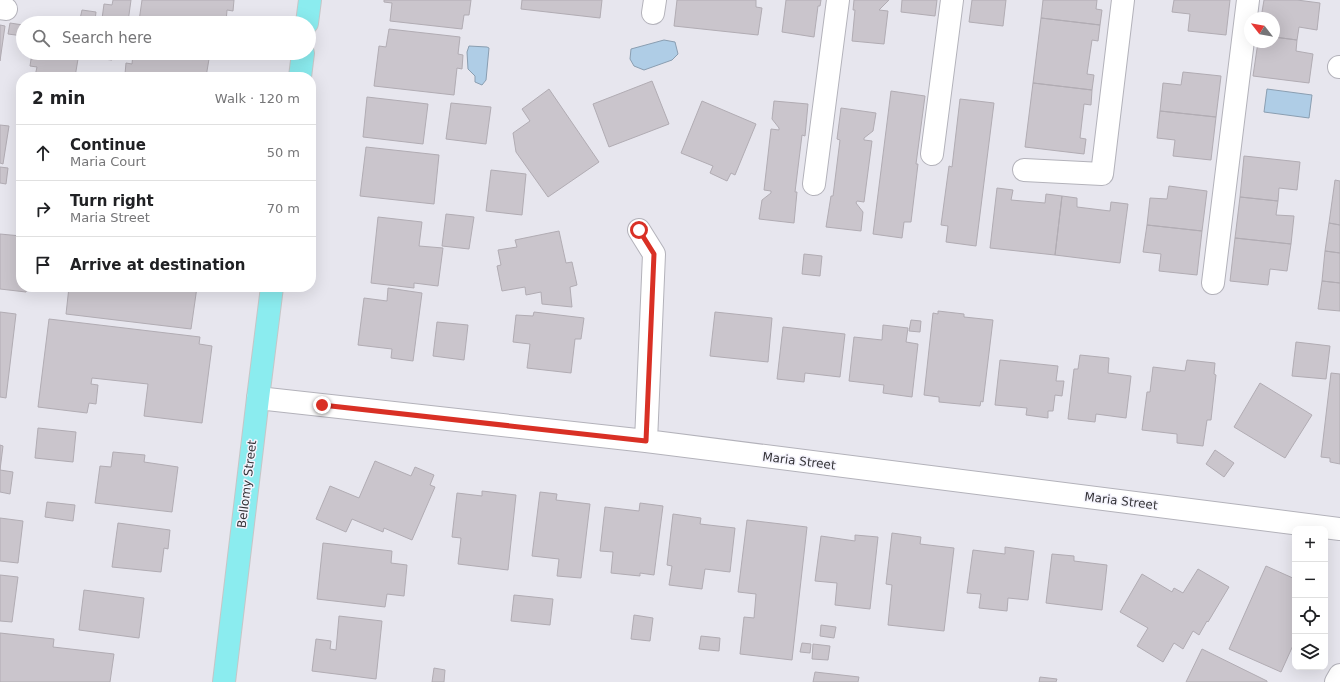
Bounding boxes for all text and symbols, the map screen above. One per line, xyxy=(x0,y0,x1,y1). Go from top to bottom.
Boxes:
north arrow xyxy=(1244,12,1280,48)
search box xyxy=(16,16,316,60)
icon: search xyxy=(30,27,52,49)
text: Search here xyxy=(62,29,152,47)
text: 2 min xyxy=(32,88,85,108)
text: Walk · 120 m xyxy=(215,91,300,106)
text: Continue xyxy=(70,136,146,154)
icon: ahead xyxy=(32,142,54,164)
text: 50 m xyxy=(267,145,300,160)
text: Maria Court xyxy=(70,154,146,169)
text: Turn right xyxy=(70,192,154,210)
icon: right xyxy=(32,198,54,220)
text: 70 m xyxy=(267,201,300,216)
text: Maria Street xyxy=(70,210,150,225)
route start xyxy=(630,221,648,239)
icon: arrive xyxy=(32,254,54,276)
text: Arrive at destination xyxy=(70,256,245,274)
route end xyxy=(313,396,331,414)
street label: Bellomy Street xyxy=(235,439,259,529)
street label: Maria Street xyxy=(762,450,837,472)
street label: Maria Street xyxy=(1084,490,1159,512)
map controls xyxy=(1292,526,1328,670)
button: + xyxy=(1292,526,1328,562)
button: − xyxy=(1292,562,1328,598)
button: locate xyxy=(1292,598,1328,634)
button: layers xyxy=(1292,634,1328,670)

